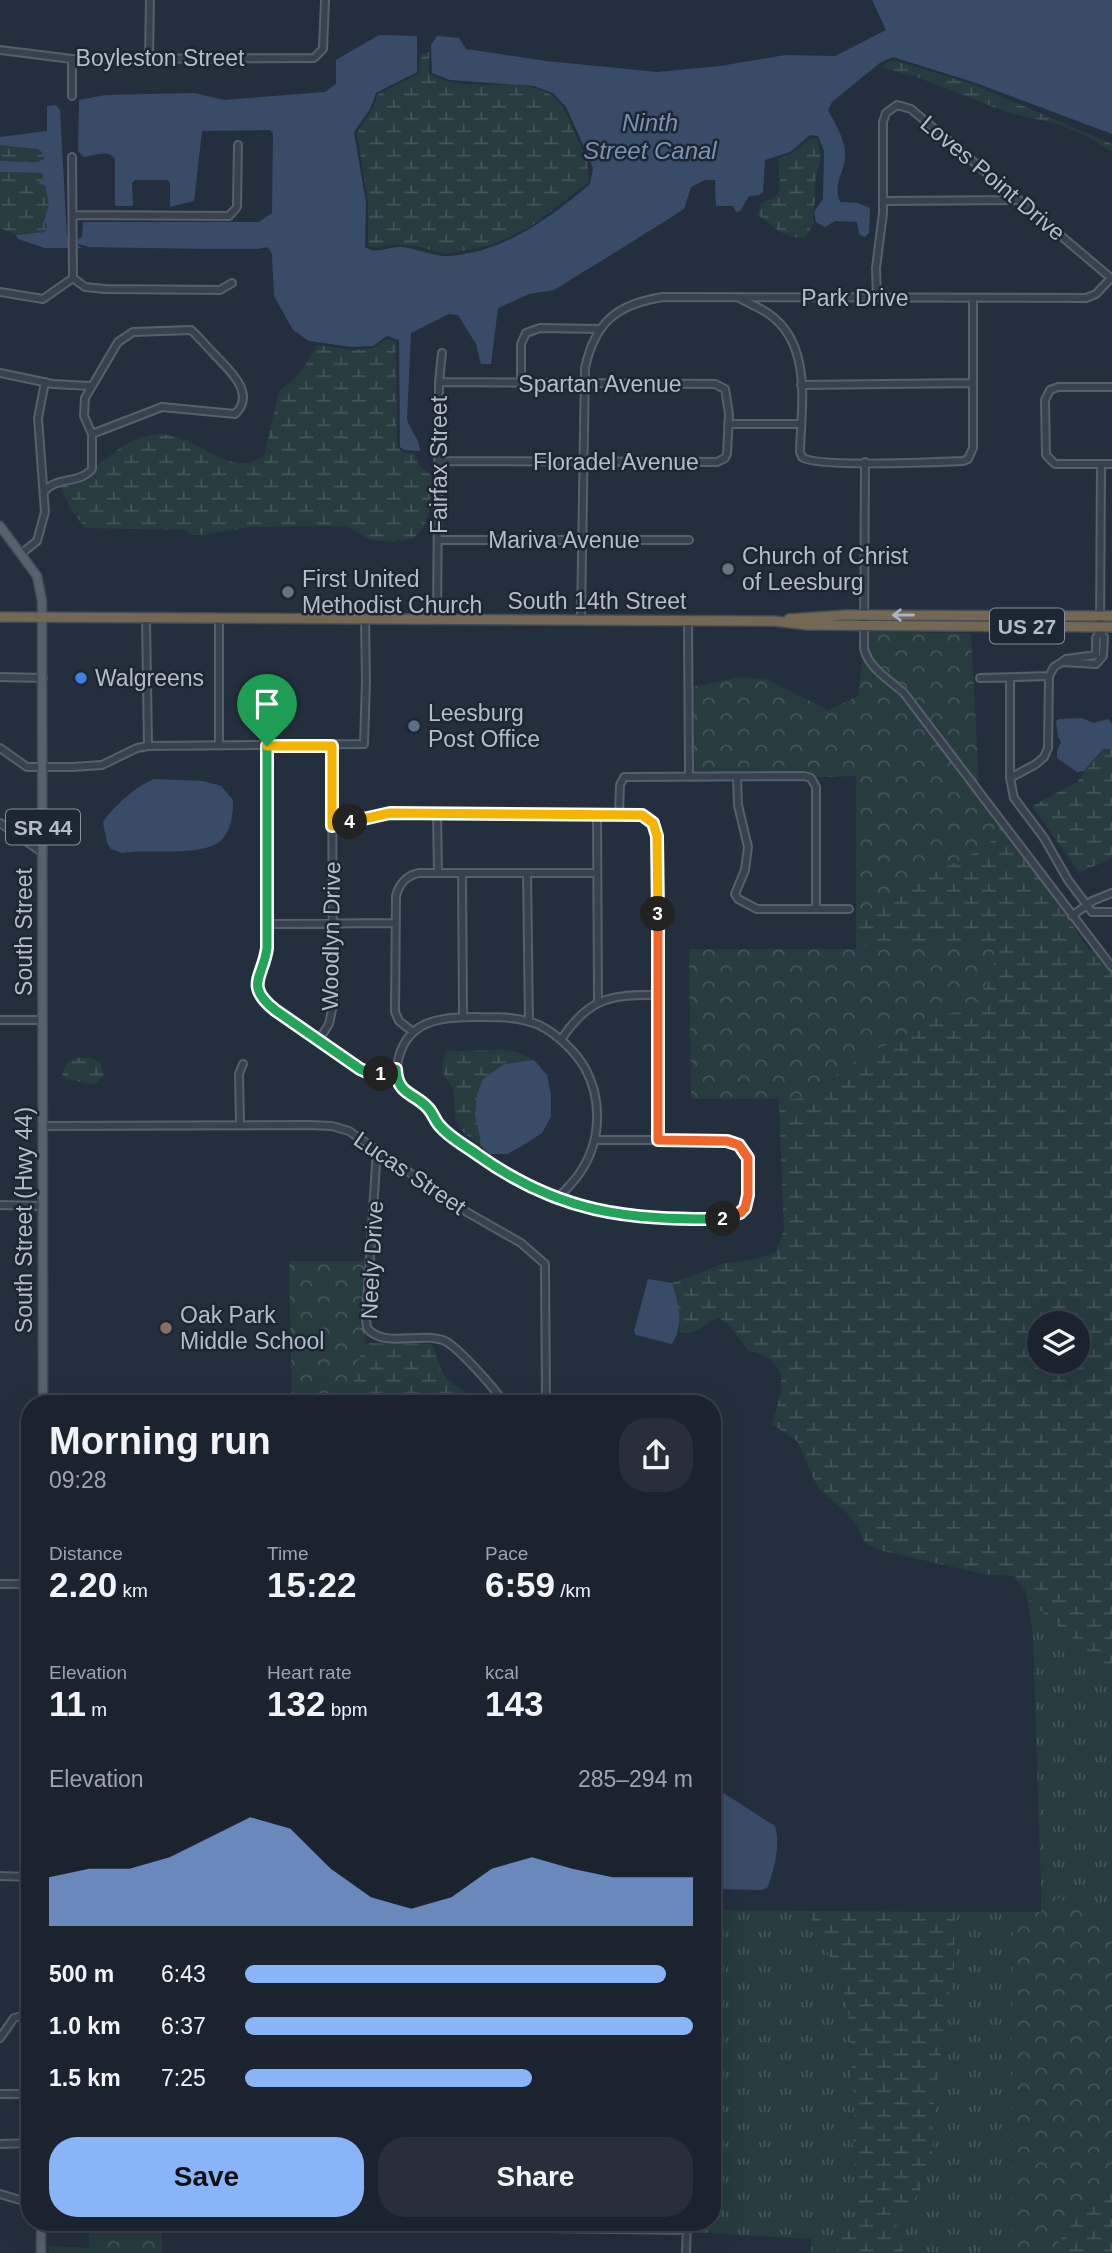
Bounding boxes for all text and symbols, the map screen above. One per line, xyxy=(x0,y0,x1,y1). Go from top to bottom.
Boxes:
street label: Boyleston Street xyxy=(76,45,245,71)
water label: Ninth Street Canal xyxy=(583,109,717,164)
street label: Loves Point Drive xyxy=(916,110,1070,246)
street label: Park Drive xyxy=(801,285,909,311)
street label: Spartan Avenue xyxy=(518,371,682,397)
street label: Fairfax Street xyxy=(426,395,452,534)
street label: Floradel Avenue xyxy=(533,449,699,475)
street label: Mariva Avenue xyxy=(488,527,640,553)
place label: Church of Christ of Leesburg xyxy=(742,543,909,595)
marker: Church of Christ of Leesburg xyxy=(720,561,736,577)
place label: First United Methodist Church xyxy=(302,566,482,618)
marker: First United Methodist Church xyxy=(280,584,296,600)
street label: South 14th Street xyxy=(507,588,687,614)
one-way arrow xyxy=(892,608,915,622)
road number: US 27 xyxy=(990,608,1064,644)
place label: Walgreens xyxy=(95,665,204,691)
marker: Walgreens xyxy=(73,670,89,686)
pin xyxy=(237,674,297,746)
icon: arrive xyxy=(248,685,286,723)
place label: Leesburg Post Office xyxy=(428,700,540,752)
marker: Leesburg Post Office xyxy=(406,718,422,734)
pin: 4 xyxy=(332,804,368,840)
road number: SR 44 xyxy=(6,810,80,844)
text: 4 xyxy=(344,811,355,832)
street label: Woodlyn Drive xyxy=(317,861,345,1011)
street label: South Street xyxy=(11,867,37,996)
pin: 3 xyxy=(640,897,676,932)
text: 3 xyxy=(652,903,663,924)
pin: 1 xyxy=(364,1056,398,1092)
text: 1 xyxy=(375,1063,386,1084)
street label: South Street (Hwy 44) xyxy=(11,1107,37,1333)
street label: Lucas Street xyxy=(349,1126,471,1220)
street label: Neely Drive xyxy=(356,1200,388,1320)
pin: 2 xyxy=(706,1202,740,1236)
text: 2 xyxy=(717,1208,728,1229)
place label: Oak Park Middle School xyxy=(180,1302,324,1354)
map controls xyxy=(1027,1311,1090,1374)
button: layers xyxy=(1027,1311,1090,1374)
marker: Oak Park Middle School xyxy=(158,1320,174,1336)
button: share xyxy=(619,1418,693,1492)
text: Morning run xyxy=(49,1420,271,1462)
text: 09:28 xyxy=(49,1467,107,1493)
text: Distance xyxy=(49,1543,123,1564)
text: Time xyxy=(267,1543,309,1564)
text: Pace xyxy=(485,1543,528,1564)
text: 2.20 xyxy=(49,1565,117,1604)
text: 15:22 xyxy=(267,1565,357,1604)
text: 6:59 xyxy=(485,1565,555,1604)
text: km xyxy=(117,1580,148,1601)
text: /km xyxy=(555,1580,591,1601)
text: Elevation xyxy=(49,1662,127,1683)
text: Heart rate xyxy=(267,1662,351,1683)
text: kcal xyxy=(485,1662,519,1683)
text: 11 xyxy=(49,1684,86,1723)
text: 132 xyxy=(267,1684,325,1723)
text: 143 xyxy=(485,1684,543,1723)
text: m xyxy=(86,1699,107,1720)
text: bpm xyxy=(325,1699,368,1720)
text: Elevation xyxy=(49,1766,144,1792)
text: 285–294 m xyxy=(578,1766,693,1792)
text: 500 m xyxy=(49,1961,114,1987)
text: 6:43 xyxy=(161,1961,206,1987)
text: 1.0 km xyxy=(49,2013,121,2039)
text: 6:37 xyxy=(161,2013,206,2039)
text: 1.5 km xyxy=(49,2065,121,2091)
text: 7:25 xyxy=(161,2065,206,2091)
button: Save xyxy=(49,2137,364,2217)
button: Share xyxy=(378,2137,693,2217)

